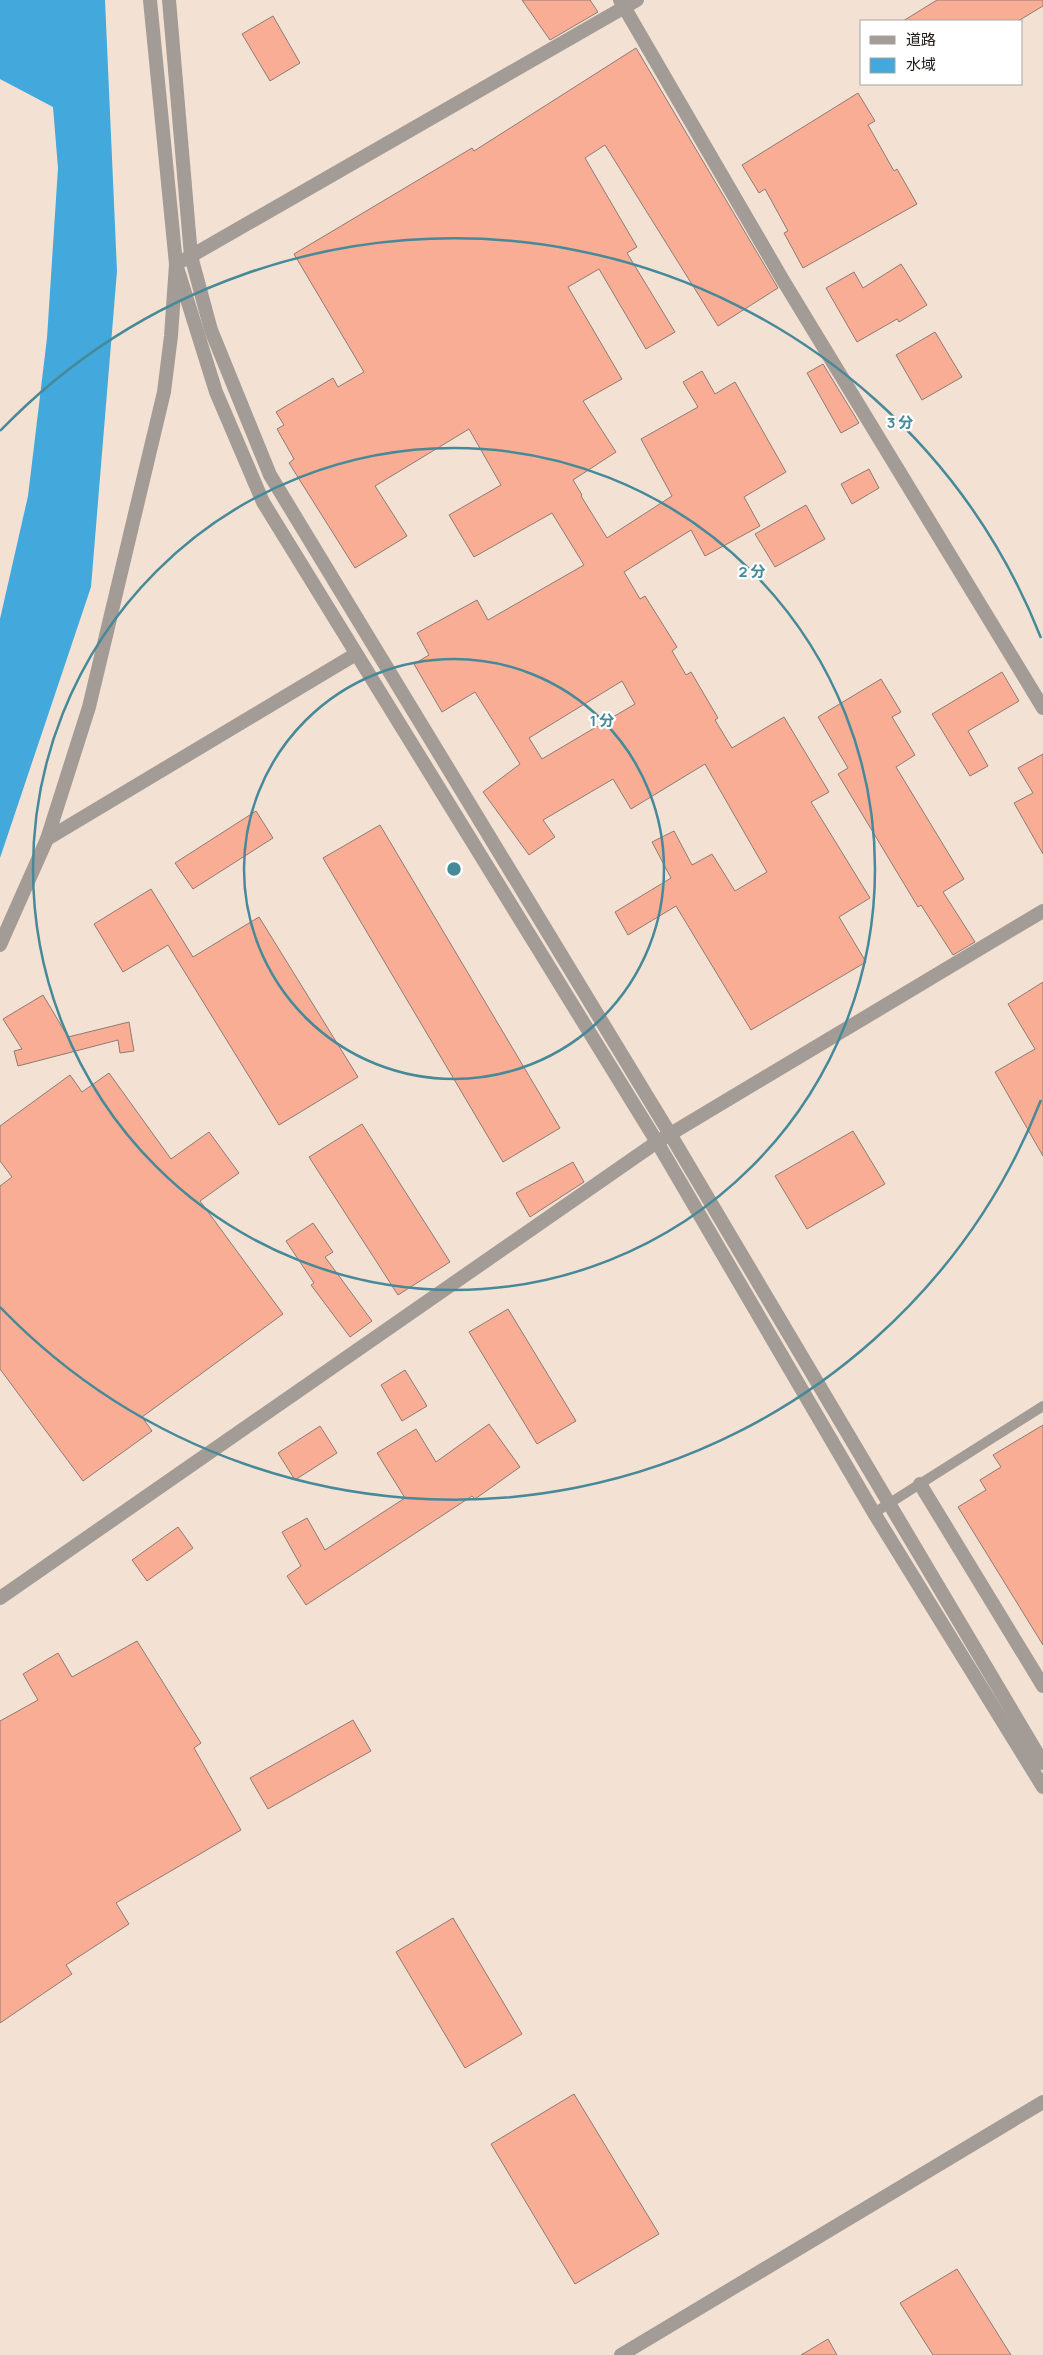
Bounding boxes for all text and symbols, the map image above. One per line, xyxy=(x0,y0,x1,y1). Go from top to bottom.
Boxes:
legend xyxy=(860,20,1023,85)
text: 道路 xyxy=(906,29,936,50)
text: 水域 xyxy=(906,54,936,75)
text: 3 分 xyxy=(887,412,913,433)
text: 2 分 xyxy=(739,561,765,582)
text: 1 分 xyxy=(590,710,614,731)
centre of rings xyxy=(445,860,463,878)

